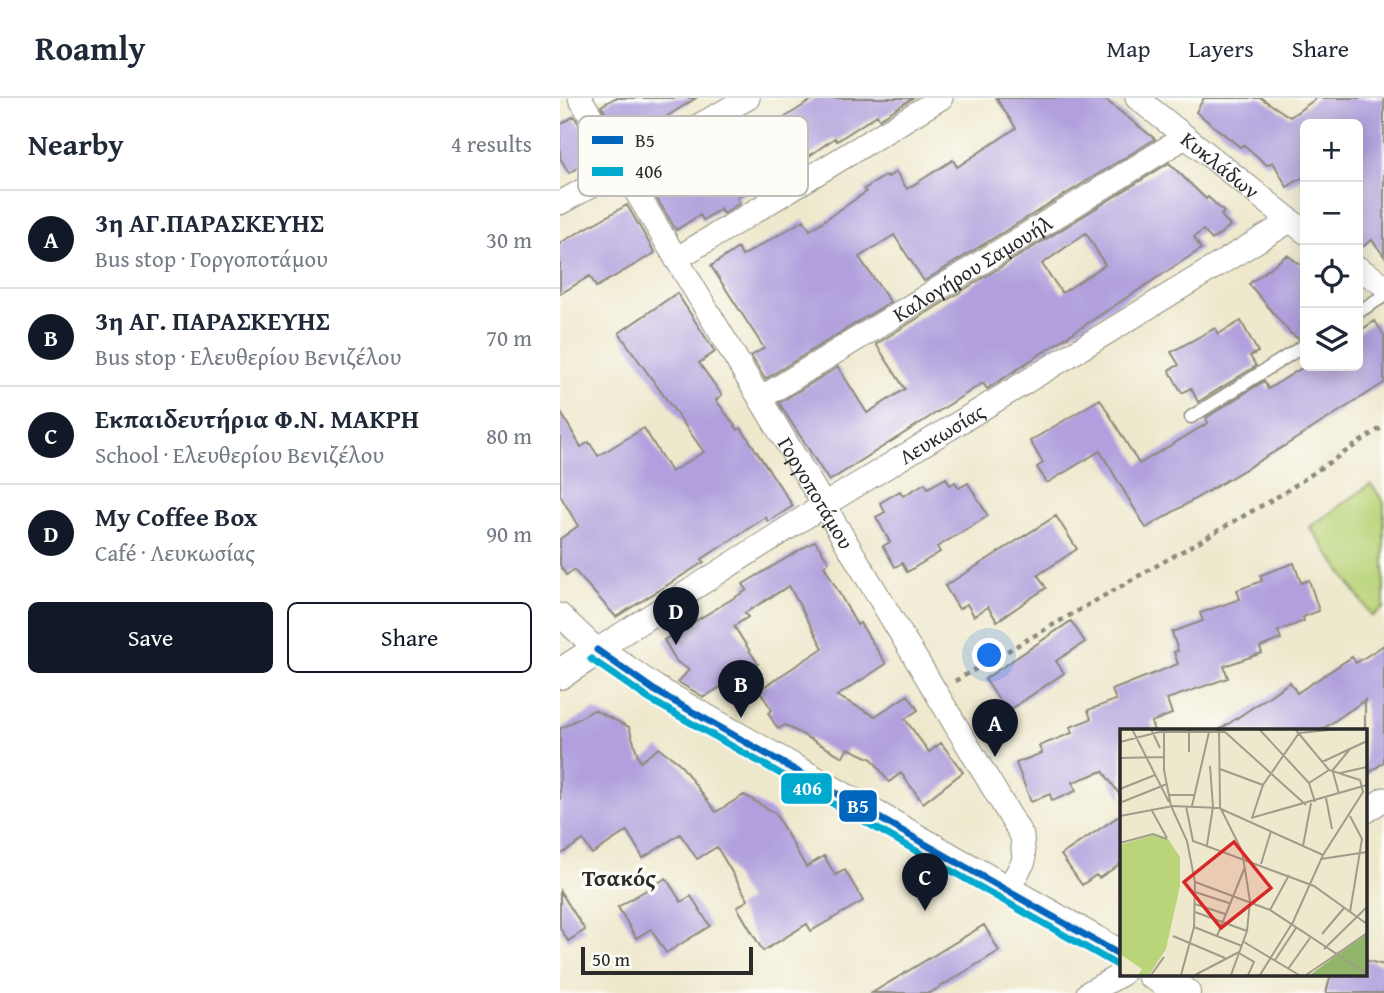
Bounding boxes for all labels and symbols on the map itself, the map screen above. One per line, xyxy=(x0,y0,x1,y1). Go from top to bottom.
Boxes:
legend xyxy=(578,116,808,196)
street label: Κυκλάδων xyxy=(1175,124,1267,206)
text: Β5 xyxy=(635,126,655,154)
text: 406 xyxy=(635,157,662,185)
street label: Καλογήρου Σαμουήλ xyxy=(886,207,1058,329)
street label: Λευκωσίας xyxy=(893,395,991,471)
street label: Γοργοποτάμου xyxy=(771,431,862,555)
pin: D xyxy=(653,587,699,645)
your location xyxy=(972,638,1006,672)
pin: B xyxy=(718,660,764,718)
pin: A xyxy=(972,699,1018,757)
inset map xyxy=(1120,729,1366,976)
line badge: 406 xyxy=(780,772,833,805)
text: 406 xyxy=(792,774,822,802)
line badge: Β5 xyxy=(838,789,878,823)
text: Β5 xyxy=(847,792,869,820)
pin: C xyxy=(902,853,948,911)
district label: Τσακός xyxy=(582,861,656,894)
scale bar xyxy=(581,944,752,976)

